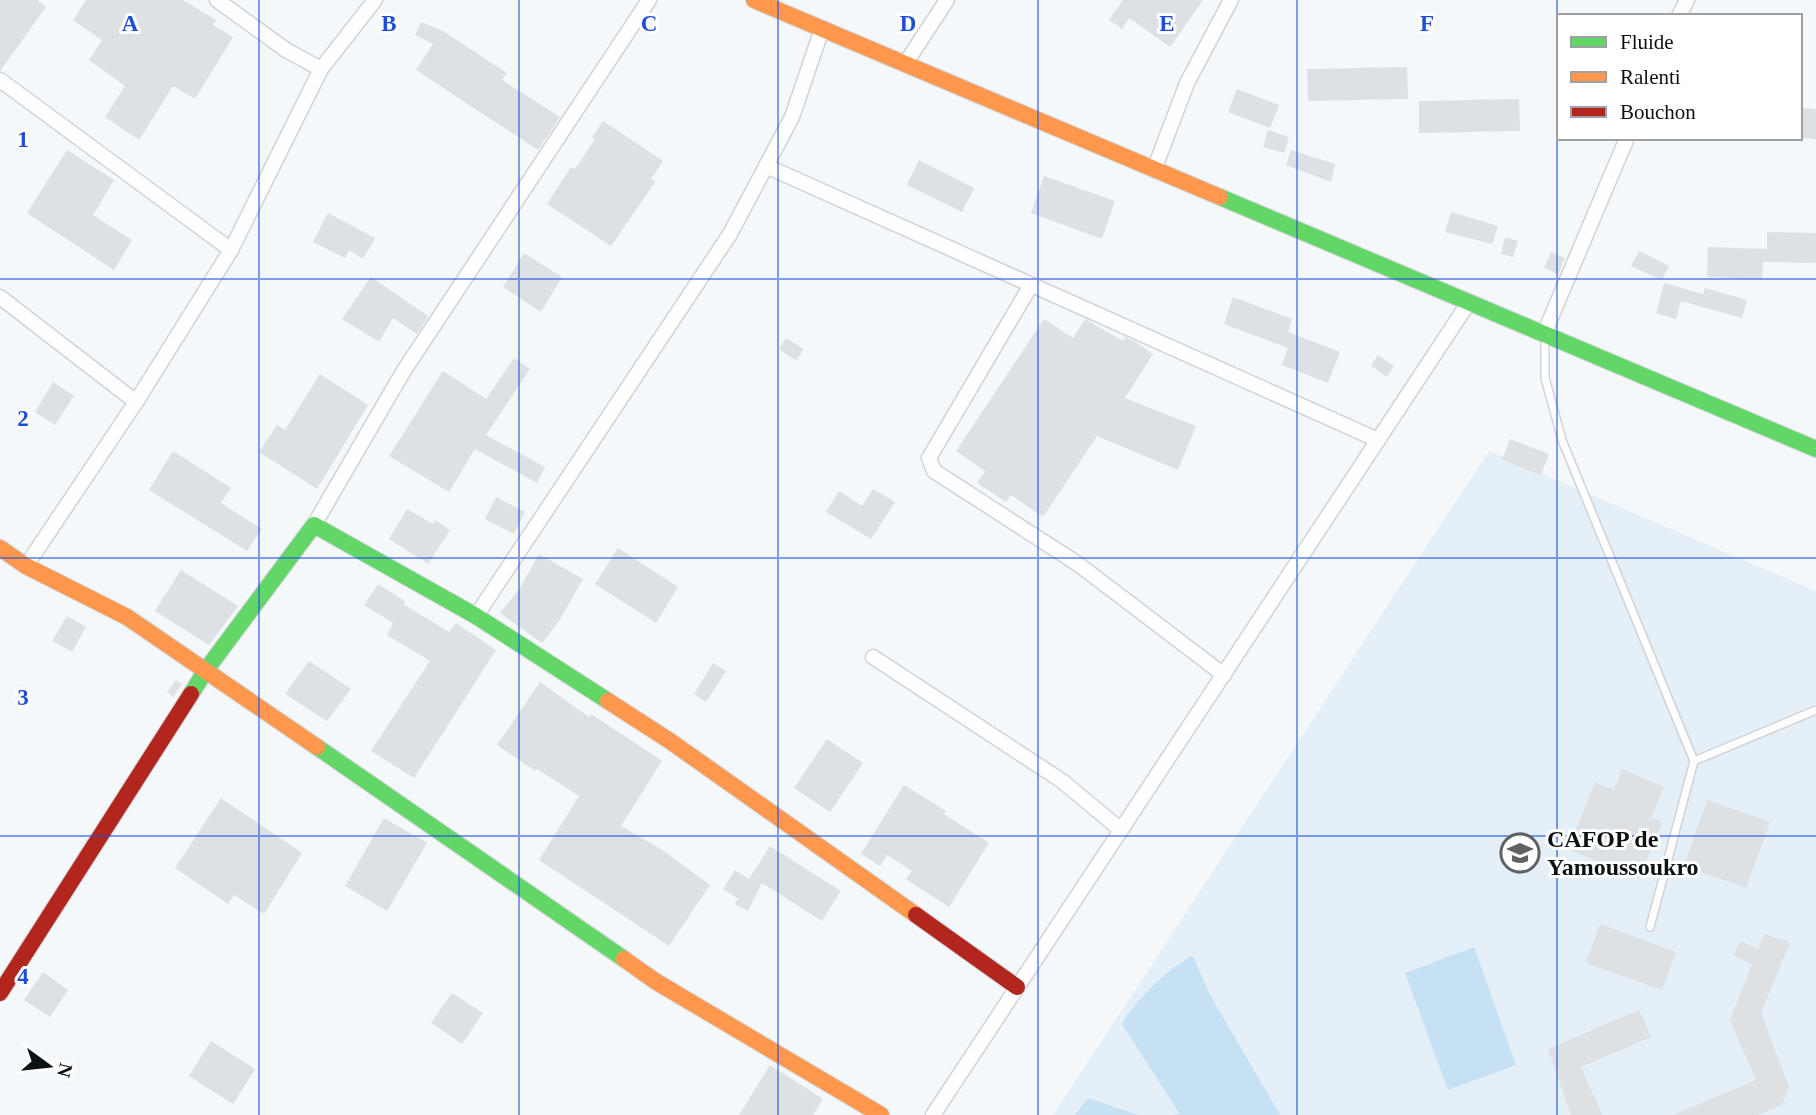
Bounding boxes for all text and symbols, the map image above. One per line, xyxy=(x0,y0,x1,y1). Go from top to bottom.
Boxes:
text: A xyxy=(122,11,139,36)
text: B xyxy=(381,11,397,36)
text: C xyxy=(641,11,657,36)
text: D xyxy=(900,11,916,36)
text: E xyxy=(1159,11,1175,36)
text: F xyxy=(1420,11,1434,36)
legend xyxy=(1557,14,1802,140)
text: Fluide xyxy=(1620,30,1674,54)
text: Ralenti xyxy=(1620,65,1681,89)
text: Bouchon xyxy=(1620,100,1696,124)
text: 1 xyxy=(17,127,29,152)
text: 2 xyxy=(17,406,29,431)
text: 3 xyxy=(17,685,29,710)
place label: CAFOP de Yamoussoukro xyxy=(1547,826,1699,880)
school or university icon: CAFOP de Yamoussoukro xyxy=(1499,832,1541,874)
text: 4 xyxy=(17,964,29,989)
north arrow xyxy=(14,1031,84,1101)
text: N xyxy=(53,1061,77,1080)

